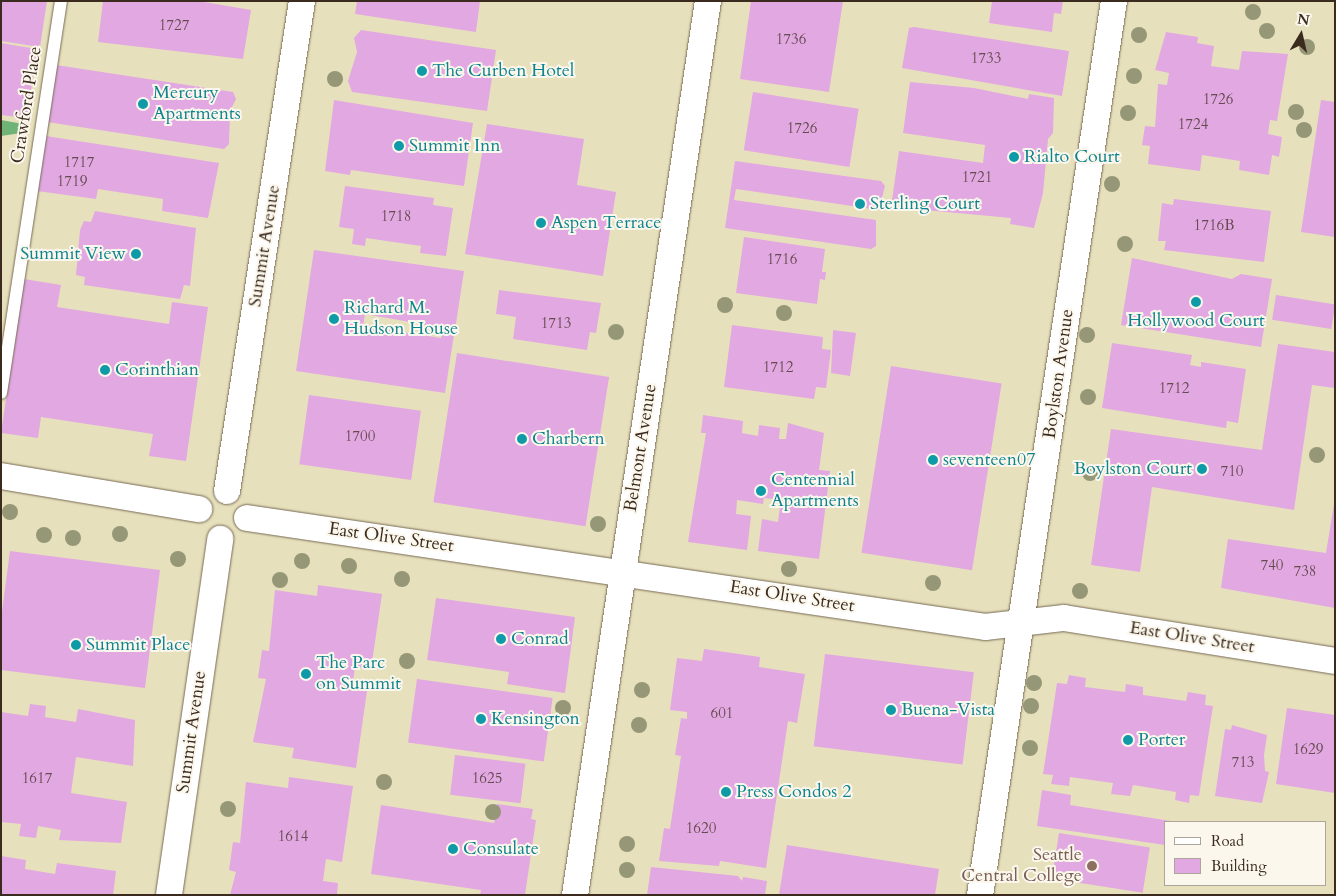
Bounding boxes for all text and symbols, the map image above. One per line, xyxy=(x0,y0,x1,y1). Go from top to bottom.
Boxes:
text: N xyxy=(1296,9,1311,30)
north arrow xyxy=(1276,10,1326,60)
house number: 1727 xyxy=(159,17,189,35)
house number: 1736 xyxy=(776,31,806,49)
street label: Crawford Place xyxy=(7,45,47,165)
house number: 1733 xyxy=(971,50,1001,68)
place label: The Curben Hotel xyxy=(432,60,574,82)
marker: The Curben Hotel xyxy=(416,65,428,77)
place label: Mercury Apartments xyxy=(153,83,241,126)
house number: 1726 xyxy=(1203,91,1233,109)
marker: Mercury Apartments xyxy=(137,98,149,110)
house number: 1724 xyxy=(1178,116,1208,134)
house number: 1726 xyxy=(787,120,817,138)
place label: Summit Inn xyxy=(409,135,501,157)
marker: Summit Inn xyxy=(393,140,405,152)
place label: Rialto Court xyxy=(1024,146,1120,168)
marker: Rialto Court xyxy=(1008,151,1020,163)
house number: 1717 xyxy=(64,154,94,172)
house number: 1721 xyxy=(962,169,992,187)
house number: 1719 xyxy=(57,173,87,191)
street label: Summit Avenue xyxy=(245,183,285,309)
place label: Sterling Court xyxy=(870,193,980,215)
marker: Sterling Court xyxy=(854,198,866,210)
house number: 1718 xyxy=(381,208,411,226)
place label: Aspen Terrace xyxy=(551,212,661,234)
marker: Aspen Terrace xyxy=(535,217,547,229)
house number: 1716B xyxy=(1194,217,1234,235)
place label: Summit View xyxy=(20,243,126,265)
marker: Summit View xyxy=(130,248,142,260)
house number: 1716 xyxy=(767,251,797,269)
marker: Hollywood Court xyxy=(1190,296,1202,308)
place label: Richard M. Hudson House xyxy=(344,298,458,340)
street label: Boylston Avenue xyxy=(1039,308,1079,440)
place label: Hollywood Court xyxy=(1127,310,1265,332)
marker: Richard M. Hudson House xyxy=(328,313,340,325)
house number: 1713 xyxy=(541,315,571,333)
place label: Corinthian xyxy=(115,359,199,381)
house number: 1712 xyxy=(763,359,793,377)
marker: Corinthian xyxy=(99,364,111,376)
house number: 1712 xyxy=(1159,380,1189,398)
street label: Belmont Avenue xyxy=(620,383,662,513)
house number: 1700 xyxy=(345,428,375,446)
place label: Charbern xyxy=(532,428,605,450)
marker: Charbern xyxy=(516,433,528,445)
place label: seventeen07 xyxy=(943,449,1035,471)
marker: seventeen07 xyxy=(927,454,939,466)
place label: Boylston Court xyxy=(1074,458,1192,480)
marker: Boylston Court xyxy=(1196,463,1208,475)
house number: 710 xyxy=(1220,463,1244,481)
place label: Centennial Apartments xyxy=(771,470,859,512)
marker: Centennial Apartments xyxy=(755,485,767,497)
street label: East Olive Street xyxy=(327,519,455,557)
house number: 740 xyxy=(1260,557,1284,575)
house number: 738 xyxy=(1293,563,1317,581)
street label: East Olive Street xyxy=(728,576,856,618)
street label: East Olive Street xyxy=(1128,617,1256,659)
place label: Conrad xyxy=(511,628,569,650)
marker: Conrad xyxy=(495,633,507,645)
place label: Summit Place xyxy=(86,634,190,656)
marker: Summit Place xyxy=(70,639,82,651)
place label: The Parc on Summit xyxy=(316,653,401,696)
marker: The Parc on Summit xyxy=(300,668,312,680)
street label: Summit Avenue xyxy=(173,669,211,795)
place label: Buena-Vista xyxy=(901,699,995,721)
marker: Buena-Vista xyxy=(885,704,897,716)
house number: 601 xyxy=(710,705,734,723)
place label: Kensington xyxy=(491,708,580,730)
marker: Kensington xyxy=(475,713,487,725)
place label: Porter xyxy=(1138,729,1185,751)
marker: Porter xyxy=(1122,734,1134,746)
house number: 1629 xyxy=(1293,741,1323,759)
house number: 713 xyxy=(1231,754,1255,772)
house number: 1617 xyxy=(22,770,52,788)
house number: 1625 xyxy=(472,770,502,788)
place label: Press Condos 2 xyxy=(736,781,851,803)
marker: Press Condos 2 xyxy=(720,786,732,798)
house number: 1620 xyxy=(686,820,716,838)
legend xyxy=(1164,821,1326,886)
house number: 1614 xyxy=(278,828,308,846)
text: Road xyxy=(1211,831,1244,851)
place label: Consulate xyxy=(463,838,539,860)
marker: Consulate xyxy=(447,843,459,855)
place label: Seattle Central College xyxy=(961,845,1082,888)
text: Building xyxy=(1211,856,1267,876)
marker: Seattle Central College xyxy=(1086,860,1098,872)

